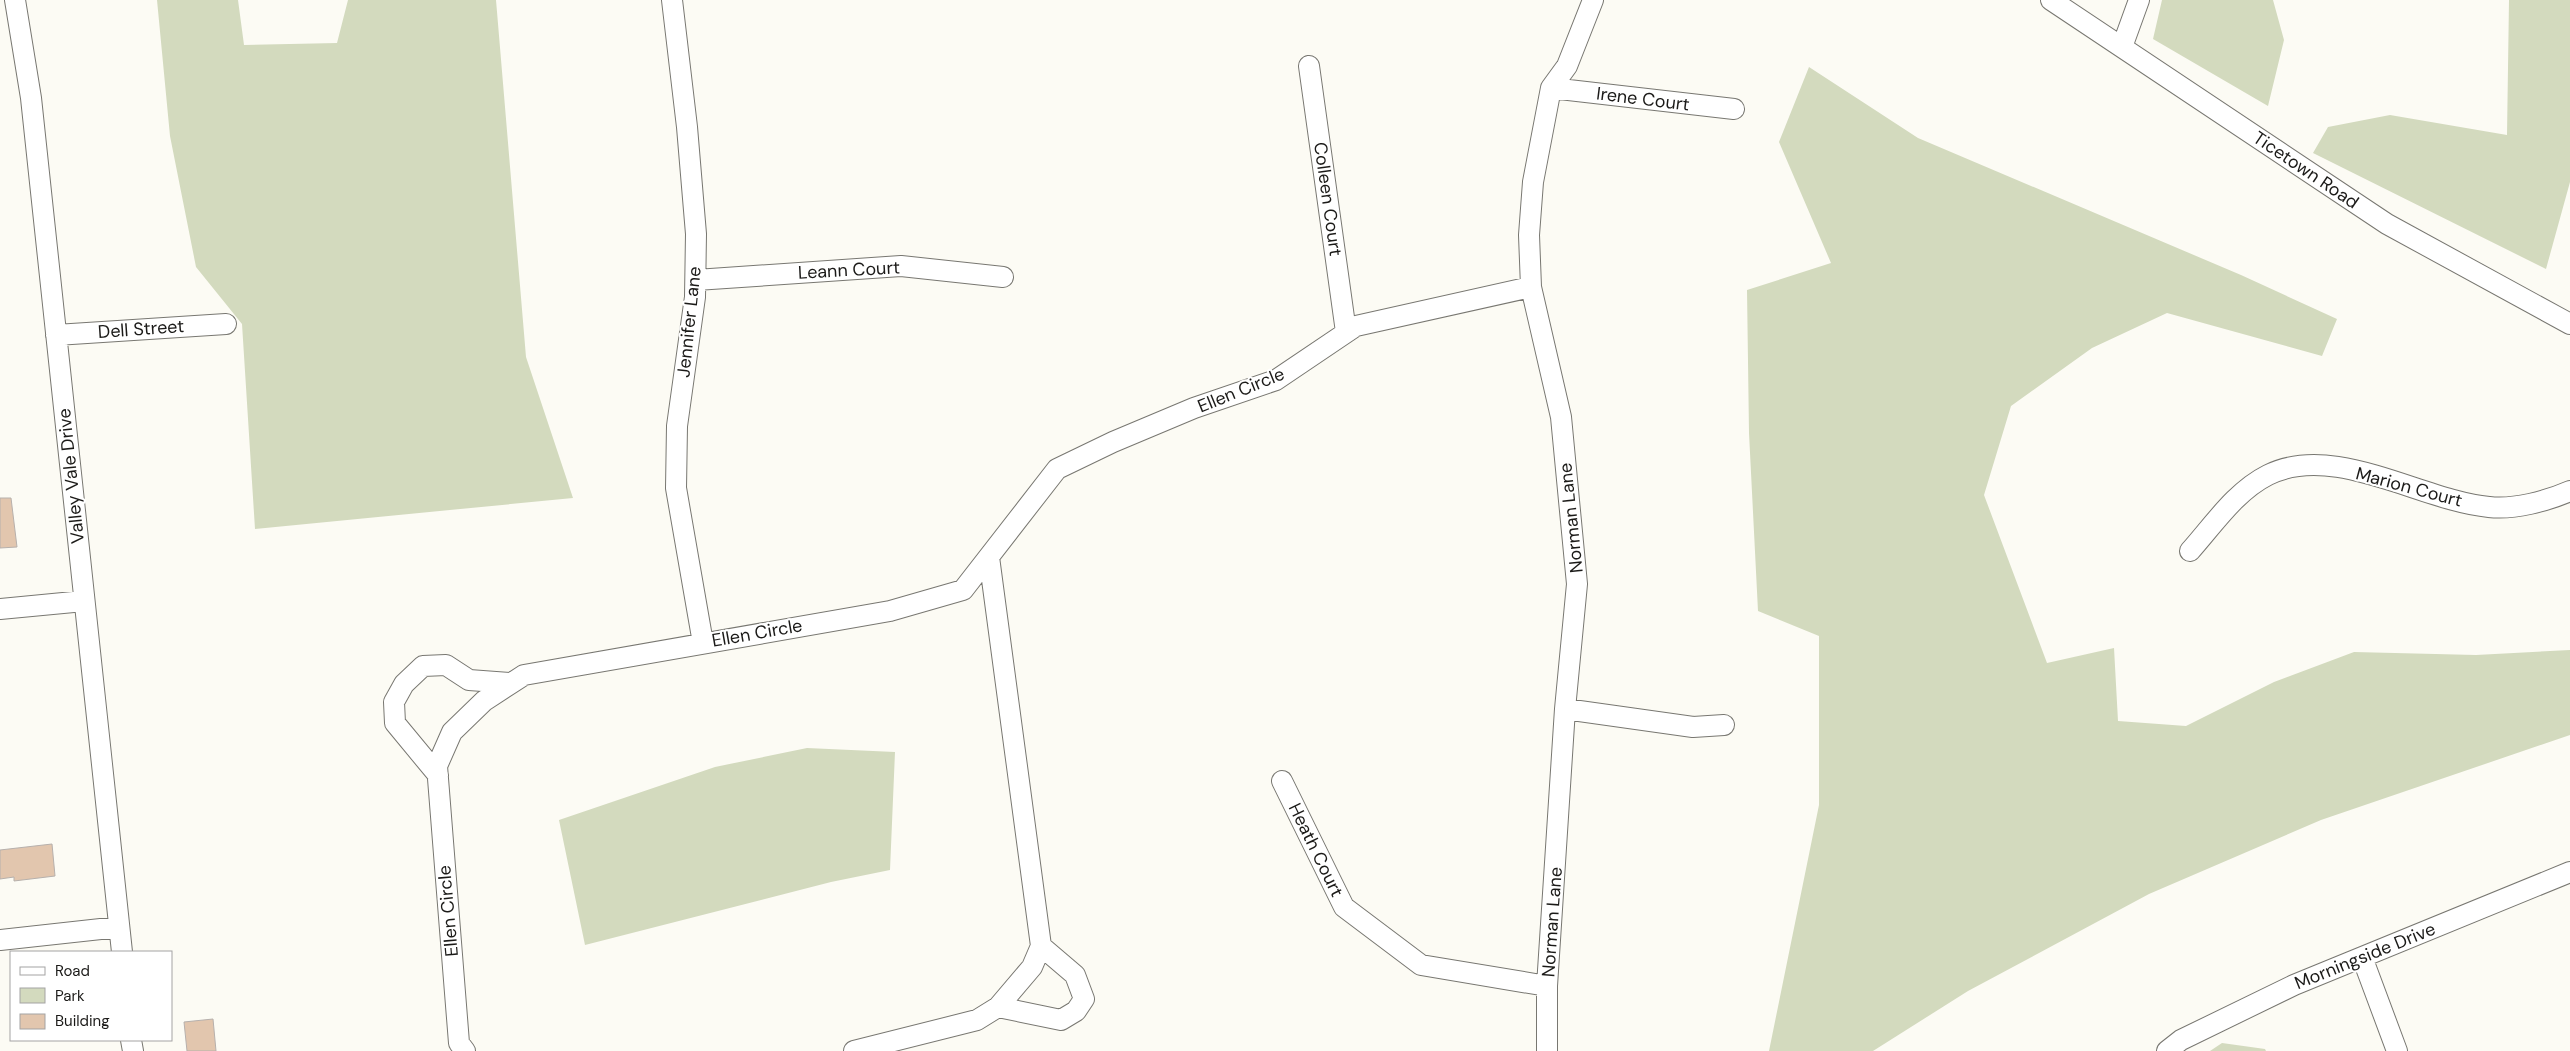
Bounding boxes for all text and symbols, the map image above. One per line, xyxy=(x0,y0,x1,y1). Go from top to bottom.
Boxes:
street label: Irene Court xyxy=(1595,81,1691,117)
street label: Ticetown Road xyxy=(2248,126,2364,214)
street label: Colleen Court xyxy=(1308,140,1348,258)
street label: Leann Court xyxy=(797,255,901,285)
street label: Jennifer Lane xyxy=(671,265,707,379)
street label: Dell Street xyxy=(97,314,185,344)
street label: Ellen Circle xyxy=(1194,362,1288,418)
street label: Valley Vale Drive xyxy=(52,407,90,545)
street label: Marion Court xyxy=(2353,461,2465,513)
street label: Norman Lane xyxy=(1553,462,1589,574)
street label: Ellen Circle xyxy=(710,613,804,653)
street label: Heath Court xyxy=(1283,799,1349,901)
street label: Ellen Circle xyxy=(432,864,464,958)
street label: Norman Lane xyxy=(1536,866,1568,978)
street label: Morningside Drive xyxy=(2291,917,2439,995)
legend xyxy=(10,951,172,1041)
text: Road xyxy=(55,961,90,981)
text: Park xyxy=(55,986,85,1006)
text: Building xyxy=(55,1011,110,1031)

